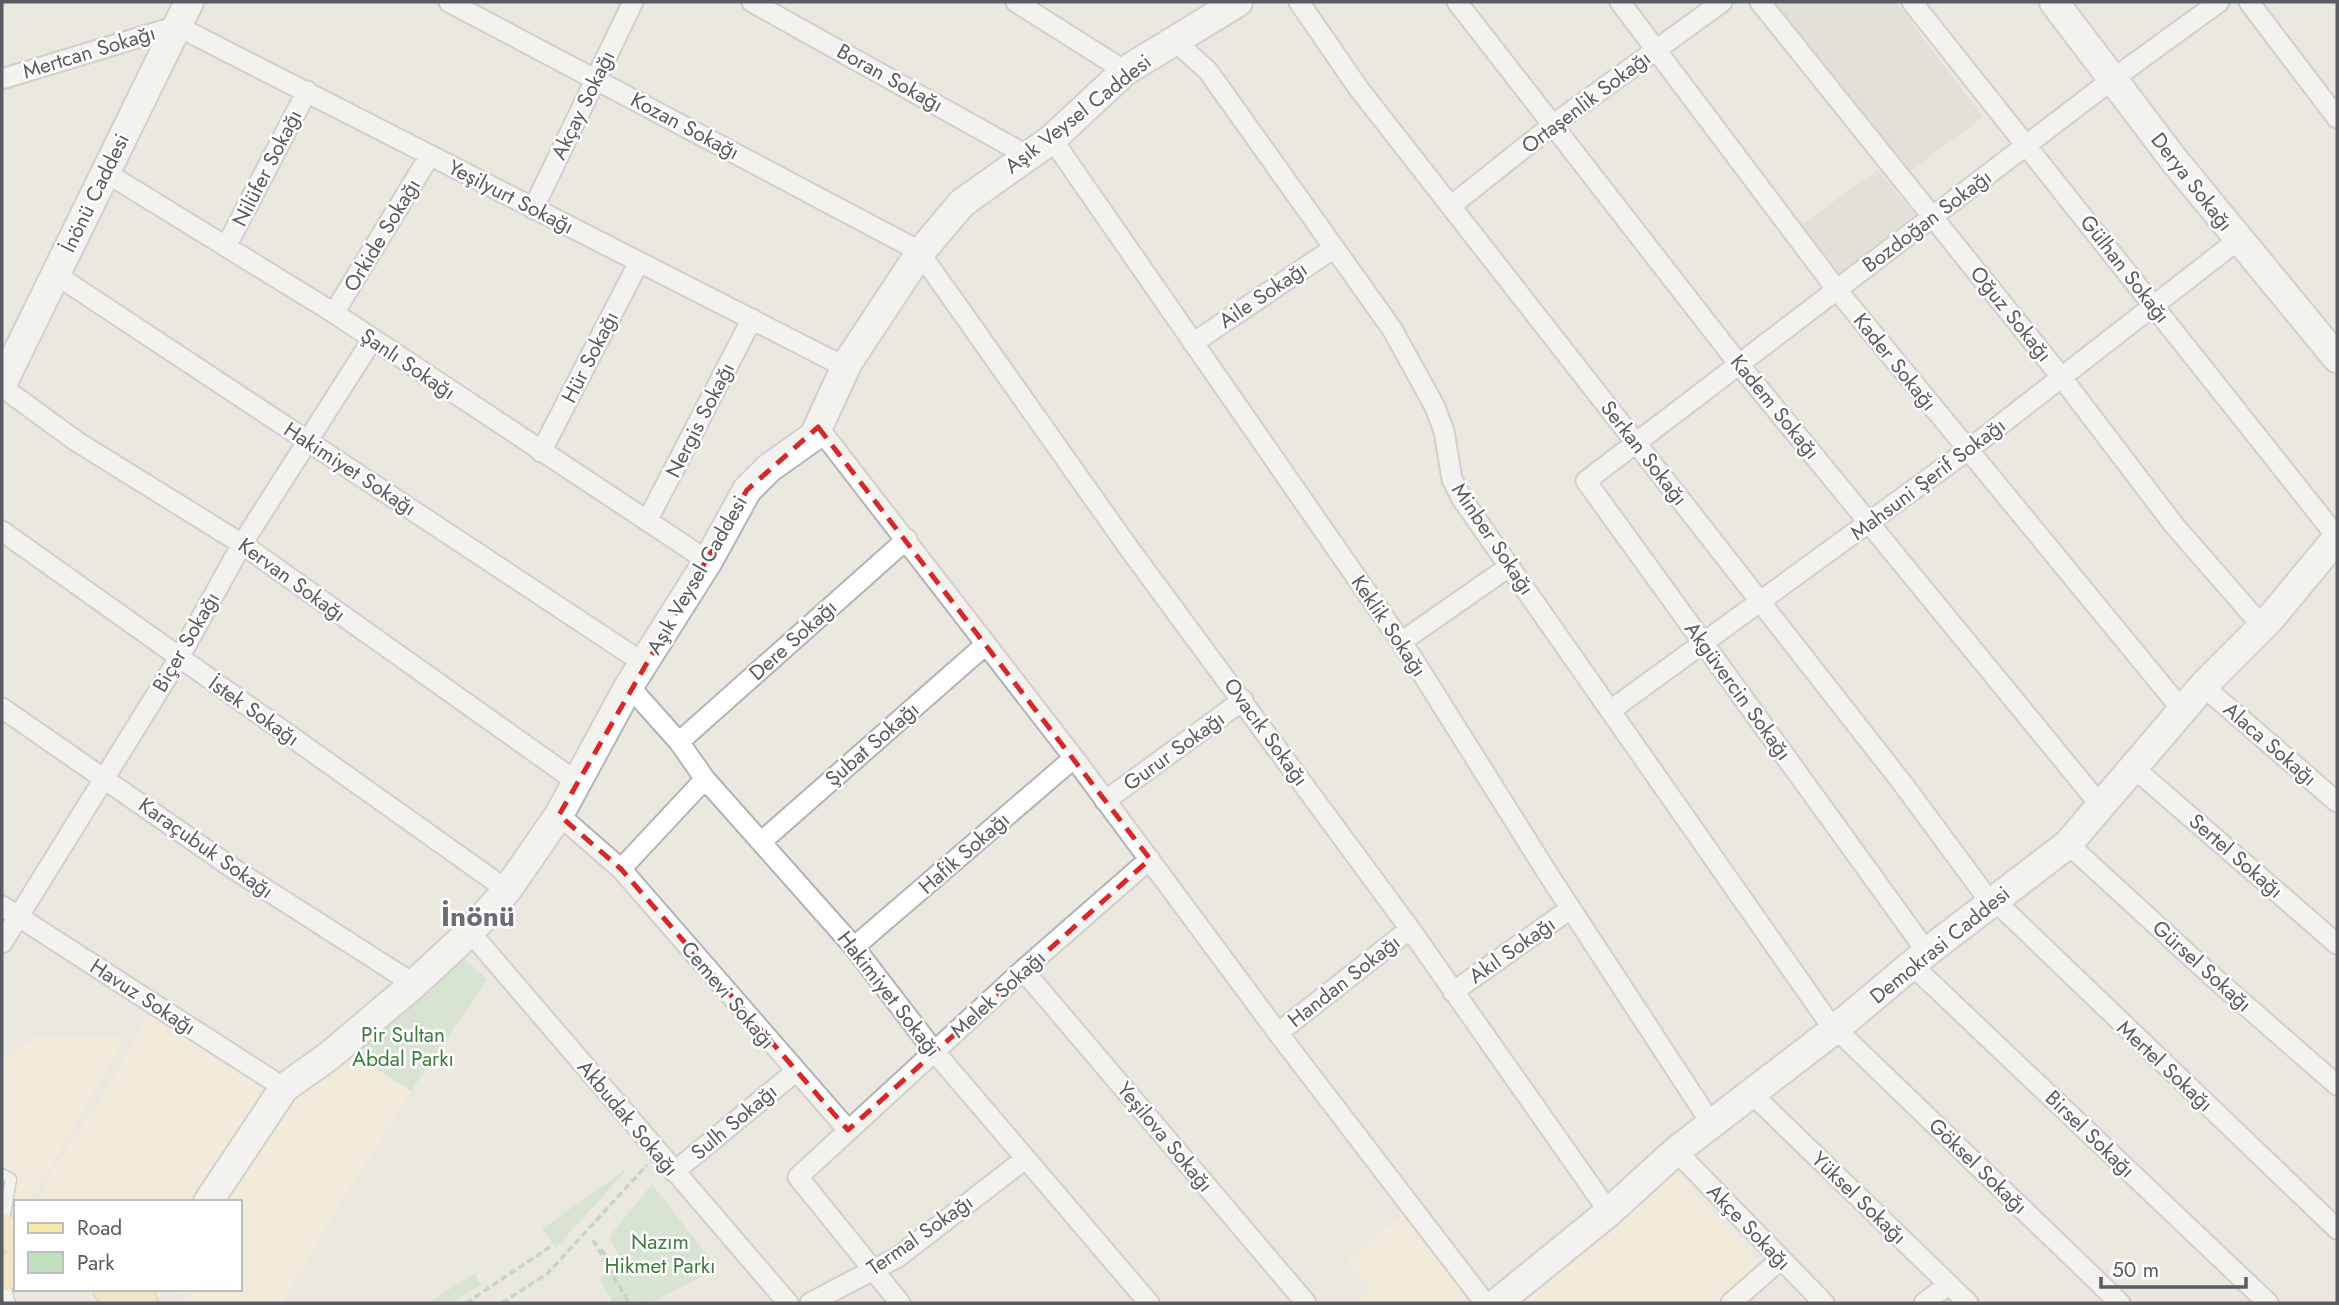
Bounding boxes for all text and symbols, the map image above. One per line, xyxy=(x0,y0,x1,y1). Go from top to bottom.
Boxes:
street label: Mertcan Sokağı xyxy=(19,18,159,86)
street label: Boran Sokağı xyxy=(831,36,949,120)
street label: Ortaşenlik Sokağı xyxy=(1515,43,1657,161)
street label: Akçay Sokağı xyxy=(544,45,622,165)
street label: Aşık Veysel Caddesi xyxy=(998,47,1158,181)
street label: Kozan Sokağı xyxy=(625,85,745,167)
street label: Nilüfer Sokağı xyxy=(225,104,309,232)
street label: Derya Sokağı xyxy=(2144,126,2240,238)
street label: İnönü Caddesi xyxy=(53,128,137,258)
street label: Yeşilyurt Sokağı xyxy=(443,152,579,242)
street label: Bozdoğan Sokağı xyxy=(1856,162,1998,280)
street label: Orkide Sokağı xyxy=(336,173,428,297)
street label: Gülhan Sokağı xyxy=(2073,208,2177,330)
street label: Aile Sokağı xyxy=(1213,254,1313,336)
street label: Oğuz Sokağı xyxy=(1963,260,2059,368)
street label: Hür Sokağı xyxy=(554,306,626,408)
street label: Kader Sokağı xyxy=(1846,307,1944,417)
street label: Şanlı Sokağı xyxy=(354,321,462,407)
street label: Kadem Sokağı xyxy=(1723,348,1827,466)
street label: Nergis Sokağı xyxy=(658,357,742,483)
street label: Serkan Sokağı xyxy=(1593,394,1695,512)
street label: Mahsuni Şerif Sokağı xyxy=(1844,411,2012,547)
street label: Hakimiyet Sokağı xyxy=(278,415,422,523)
street label: Minber Sokağı xyxy=(1444,477,1542,601)
street label: Aşık Veysel Caddesi xyxy=(639,490,755,660)
street label: Kervan Sokağı xyxy=(232,531,352,629)
street label: Keklik Sokağı xyxy=(1344,569,1434,683)
street label: Biçer Sokağı xyxy=(145,586,227,698)
street label: Dere Sokağı xyxy=(743,592,843,688)
street label: Akgüvercin Sokağı xyxy=(1677,615,1799,767)
street label: İstek Sokağı xyxy=(202,669,306,753)
street label: Ovacık Sokağı xyxy=(1217,672,1315,792)
street label: Şubat Sokağı xyxy=(818,695,926,793)
street label: Alaca Sokağı xyxy=(2217,695,2323,793)
street label: Gurur Sokağı xyxy=(1117,704,1231,798)
street label: Karaçubuk Sokağı xyxy=(132,790,280,906)
street label: Hafik Sokağı xyxy=(912,805,1016,901)
street label: Sertel Sokağı xyxy=(2182,807,2290,905)
street label: Demokrasi Caddesi xyxy=(1863,879,2017,1011)
district label: İnönü xyxy=(441,896,515,937)
street label: Akıl Sokağı xyxy=(1463,909,1561,991)
street label: Gürsel Sokağı xyxy=(2146,913,2258,1019)
street label: Hakimiyet Sokağı xyxy=(830,925,948,1063)
street label: Handan Sokağı xyxy=(1281,928,1407,1034)
street label: Cemevi Sokağı xyxy=(674,934,782,1056)
street label: Melek Sokağı xyxy=(944,943,1052,1045)
street label: Havuz Sokağı xyxy=(84,951,202,1043)
street label: Mertel Sokağı xyxy=(2110,1014,2220,1118)
park label: Pir Sultan Abdal Parkı xyxy=(352,1020,454,1074)
street label: Akbudak Sokağı xyxy=(570,1053,686,1183)
street label: Yeşilova Sokağı xyxy=(1110,1075,1220,1199)
street label: Sulh Sokağı xyxy=(684,1077,784,1167)
street label: Birsel Sokağı xyxy=(2038,1083,2142,1185)
street label: Göksel Sokağı xyxy=(1922,1111,2034,1221)
street label: Yüksel Sokağı xyxy=(1805,1145,1913,1251)
street label: Akçe Sokağı xyxy=(1700,1177,1798,1277)
street label: Termal Sokağı xyxy=(861,1187,979,1283)
legend xyxy=(14,1200,242,1291)
text: Road xyxy=(77,1213,122,1243)
park label: Nazım Hikmet Parkı xyxy=(604,1227,716,1281)
scale bar xyxy=(2101,1246,2246,1290)
text: Park xyxy=(77,1248,115,1278)
text: 50 m xyxy=(2112,1255,2159,1285)

